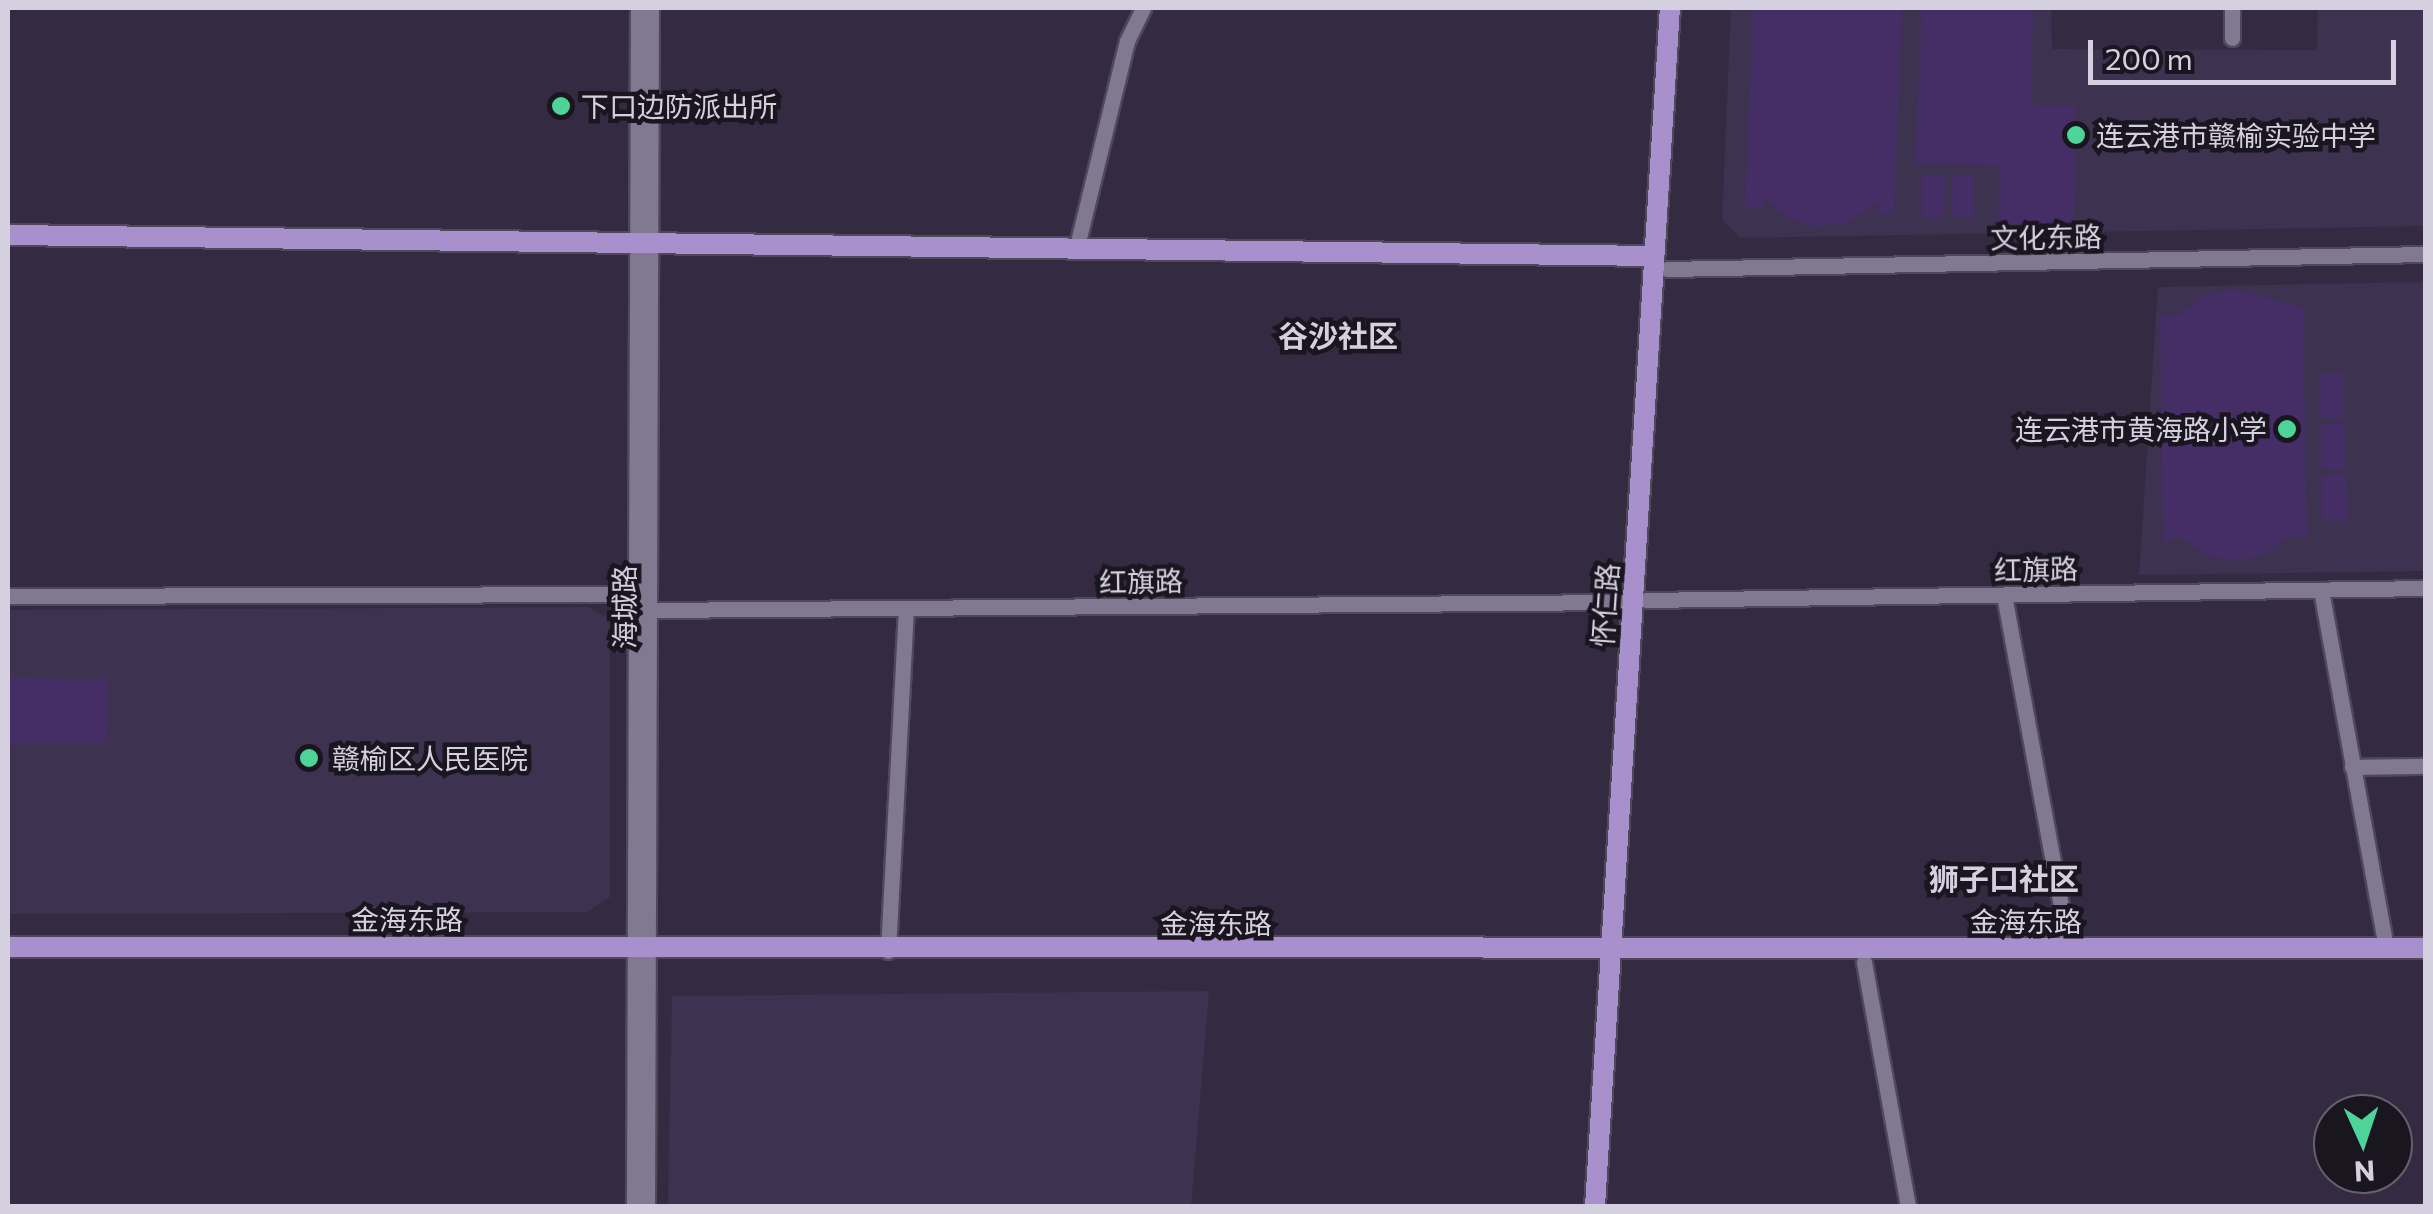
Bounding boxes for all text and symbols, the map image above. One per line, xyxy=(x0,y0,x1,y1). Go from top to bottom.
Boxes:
scale bar xyxy=(2093,20,2400,82)
text: 200 m xyxy=(2105,39,2193,76)
place label: 下口边防派出所 xyxy=(581,89,777,123)
marker: 下口边防派出所 xyxy=(550,95,572,117)
place label: 连云港市赣榆实验中学 xyxy=(2096,118,2376,152)
marker: 连云港市赣榆实验中学 xyxy=(2065,124,2087,146)
street label: 文化东路 xyxy=(1990,219,2102,255)
district label: 谷沙社区 xyxy=(1278,317,1398,353)
place label: 连云港市黄海路小学 xyxy=(2015,412,2267,446)
marker: 连云港市黄海路小学 xyxy=(2276,418,2298,440)
street label: 红旗路 xyxy=(1994,551,2078,587)
street label: 怀仁路 xyxy=(1585,562,1625,648)
street label: 红旗路 xyxy=(1099,563,1183,599)
street label: 海城路 xyxy=(607,565,641,649)
place label: 赣榆区人民医院 xyxy=(332,741,528,775)
marker: 赣榆区人民医院 xyxy=(296,745,322,771)
district label: 狮子口社区 xyxy=(1929,860,2079,896)
street label: 金海东路 xyxy=(351,902,463,936)
street label: 金海东路 xyxy=(1970,904,2082,938)
street label: 金海东路 xyxy=(1160,906,1272,940)
north arrow xyxy=(2313,1094,2413,1194)
text: N xyxy=(2353,1154,2376,1189)

